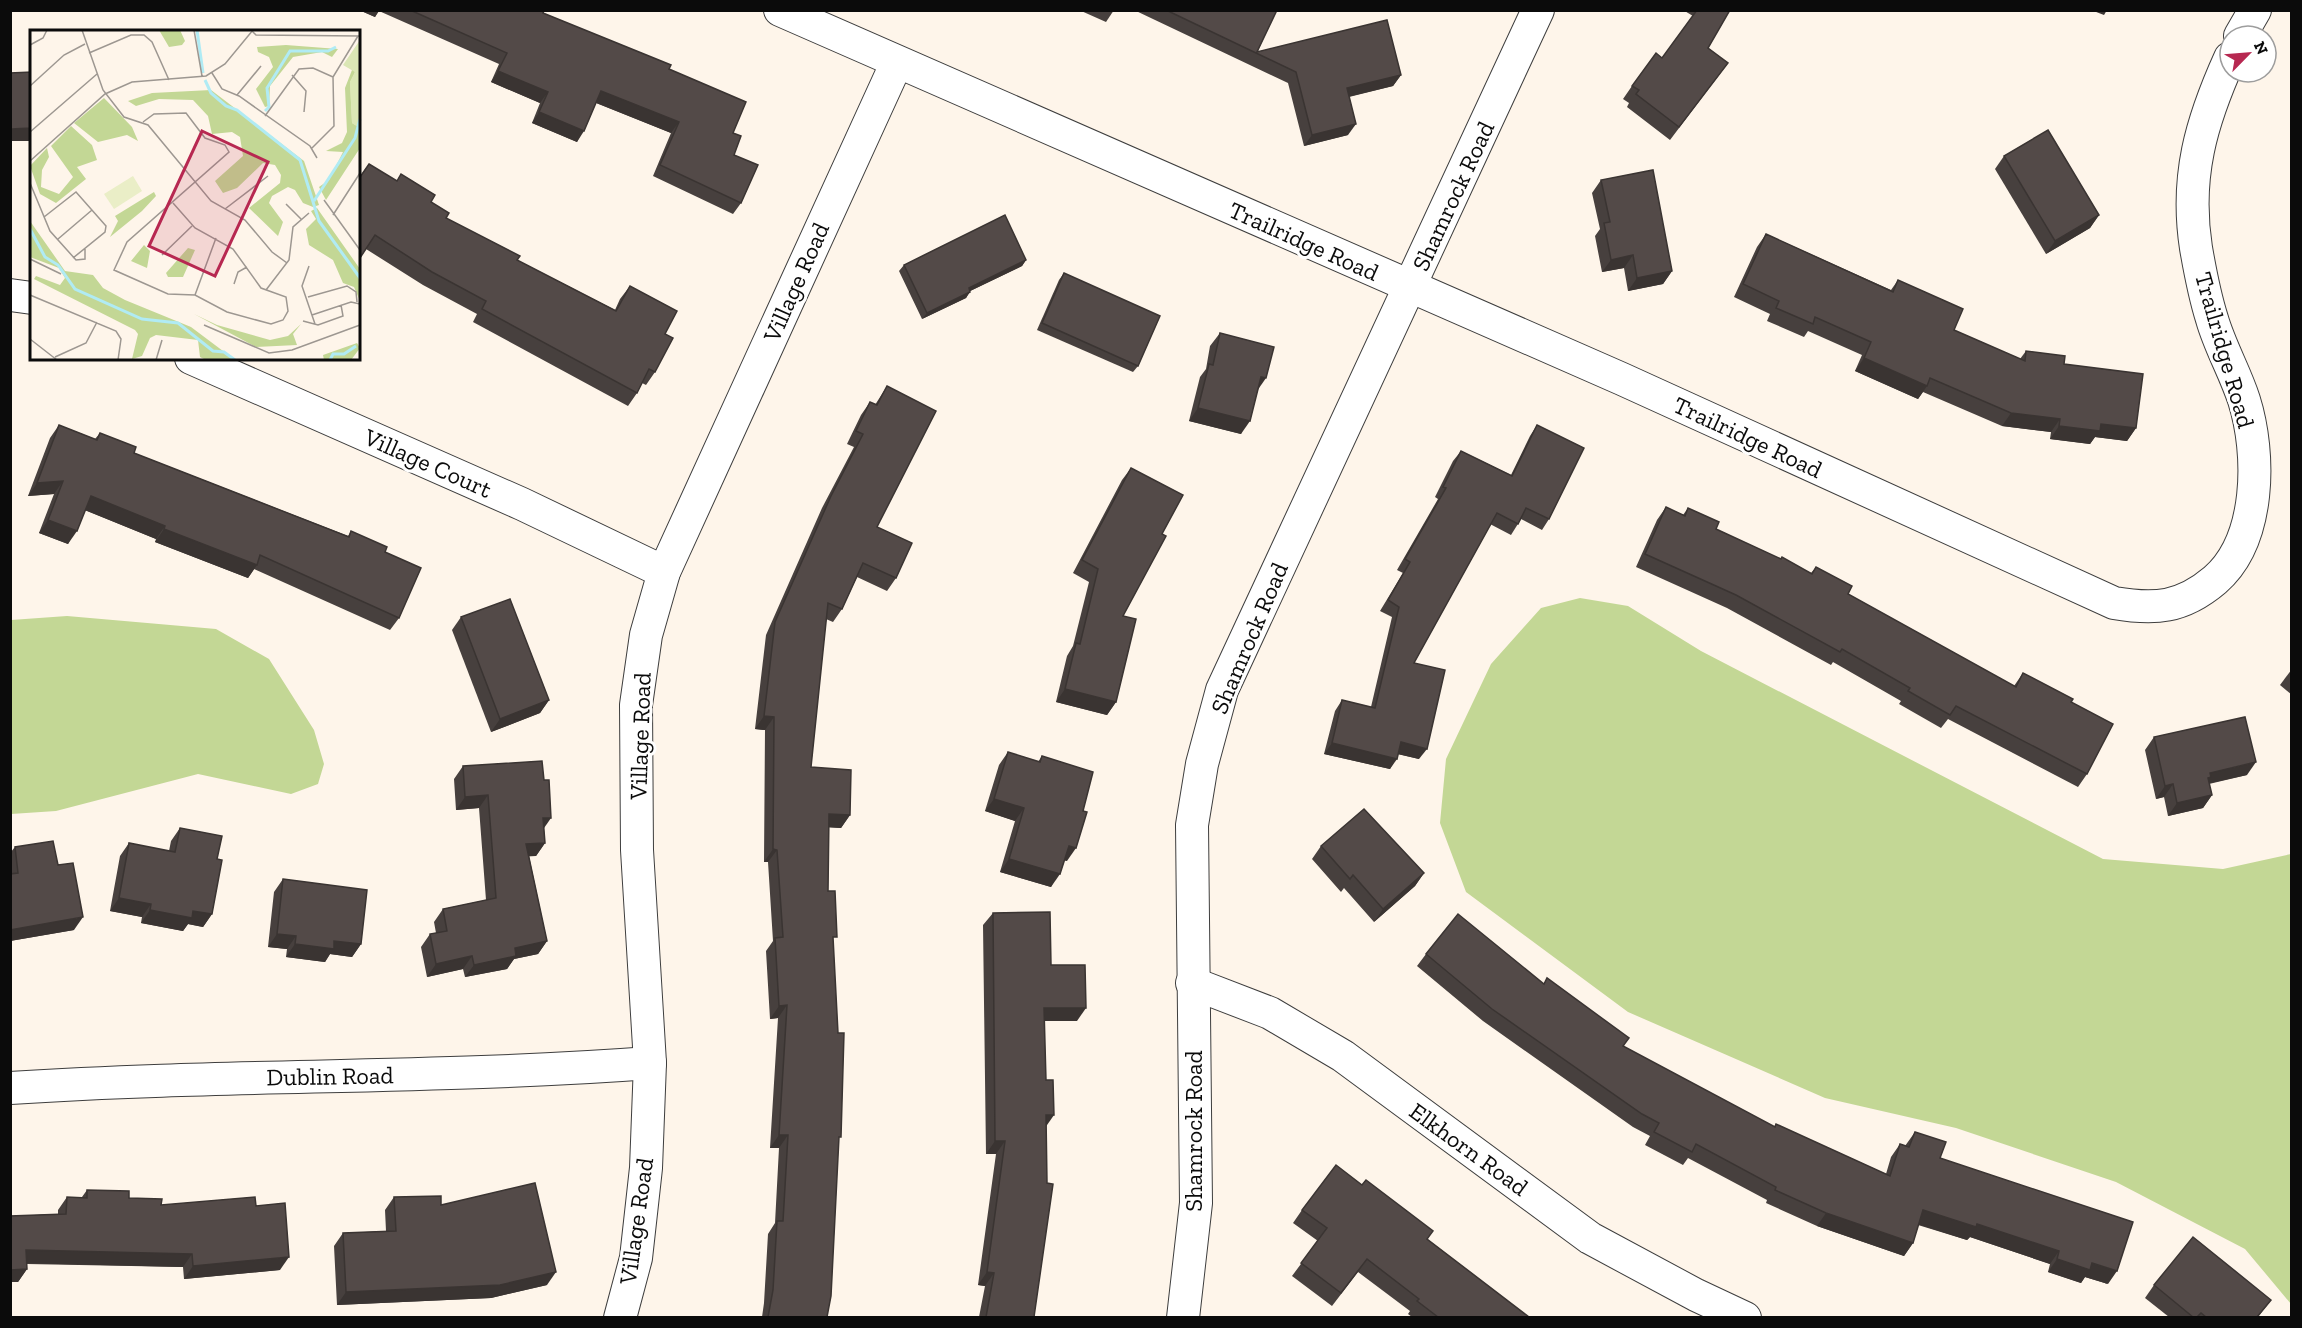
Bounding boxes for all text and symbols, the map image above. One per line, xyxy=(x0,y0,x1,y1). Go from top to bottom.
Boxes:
north arrow xyxy=(2218,24,2278,84)
inset map xyxy=(30,30,360,360)
text: N xyxy=(2250,38,2272,57)
street label: Shamrock Road xyxy=(1406,117,1500,275)
street label: Trailridge Road xyxy=(1225,195,1383,287)
street label: Village Road xyxy=(756,218,835,347)
street label: Trailridge Road xyxy=(2189,269,2261,431)
street label: Trailridge Road xyxy=(1669,390,1827,484)
street label: Village Court xyxy=(359,422,496,504)
street label: Shamrock Road xyxy=(1204,558,1294,718)
street label: Village Road xyxy=(623,672,657,801)
street label: Shamrock Road xyxy=(1179,1050,1208,1212)
street label: Dublin Road xyxy=(266,1060,394,1092)
street label: Elkhorn Road xyxy=(1404,1096,1534,1202)
street label: Village Road xyxy=(613,1156,659,1287)

